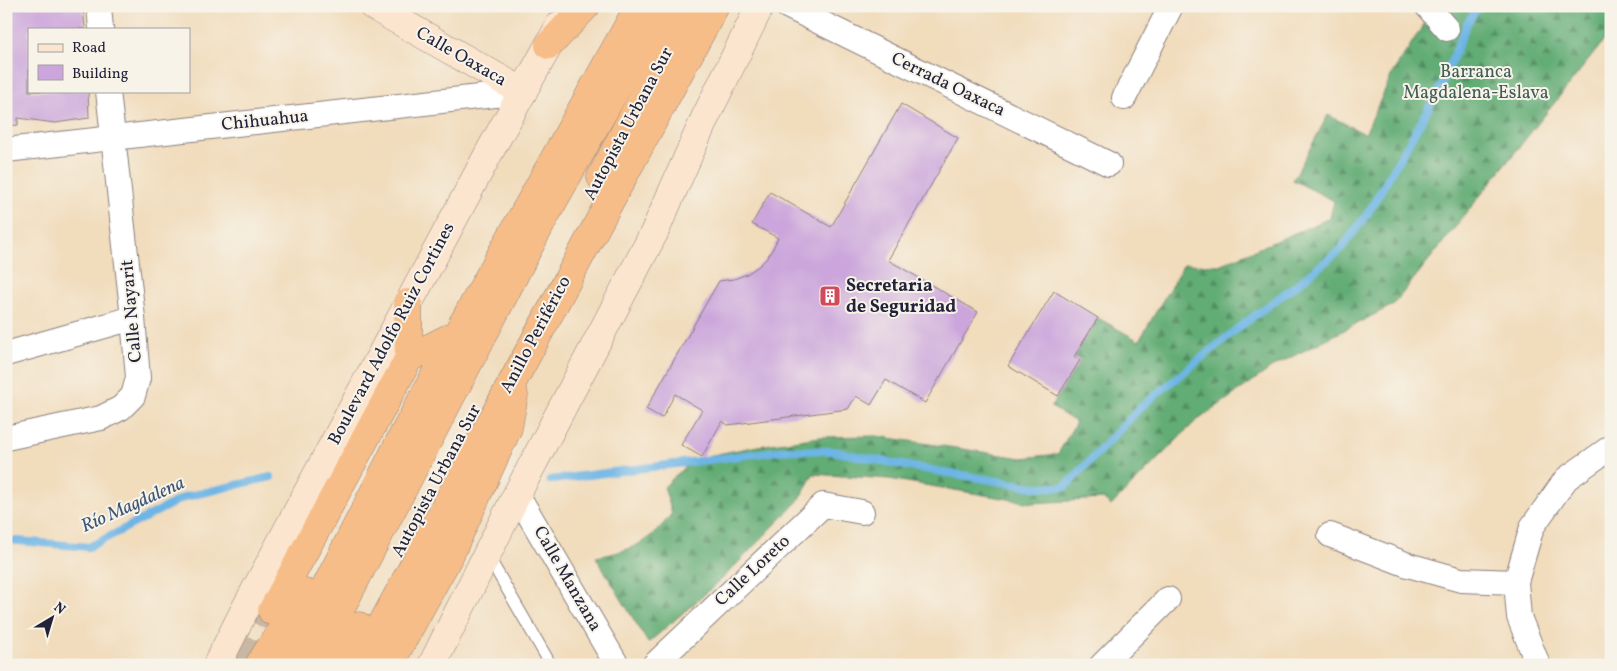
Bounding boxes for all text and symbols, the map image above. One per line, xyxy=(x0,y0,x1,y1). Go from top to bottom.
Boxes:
street label: Calle Oaxaca xyxy=(411,21,511,93)
legend xyxy=(28,28,190,92)
text: Road xyxy=(72,38,106,59)
street label: Autopista Urbana Sur xyxy=(578,43,680,205)
street label: Cerrada Oaxaca xyxy=(887,47,1009,124)
park label: Barranca Magdalena-Eslava xyxy=(1403,60,1549,106)
text: Building xyxy=(72,64,129,85)
street label: Chihuahua xyxy=(220,104,310,138)
street label: Boulevard Adolfo Ruiz Cortines xyxy=(322,218,462,450)
street label: Calle Nayarit xyxy=(115,258,149,364)
street label: Anillo Periférico xyxy=(495,272,577,398)
place label: Secretaria de Seguridad xyxy=(846,274,956,320)
building icon: Secretaria de Seguridad xyxy=(818,284,842,308)
street label: Autopista Urbana Sur xyxy=(386,400,488,562)
water label: Río Magdalena xyxy=(77,471,189,539)
street label: Calle Manzana xyxy=(527,522,607,636)
street label: Calle Loreto xyxy=(710,529,796,613)
north arrow xyxy=(28,594,78,644)
text: N xyxy=(49,598,69,620)

